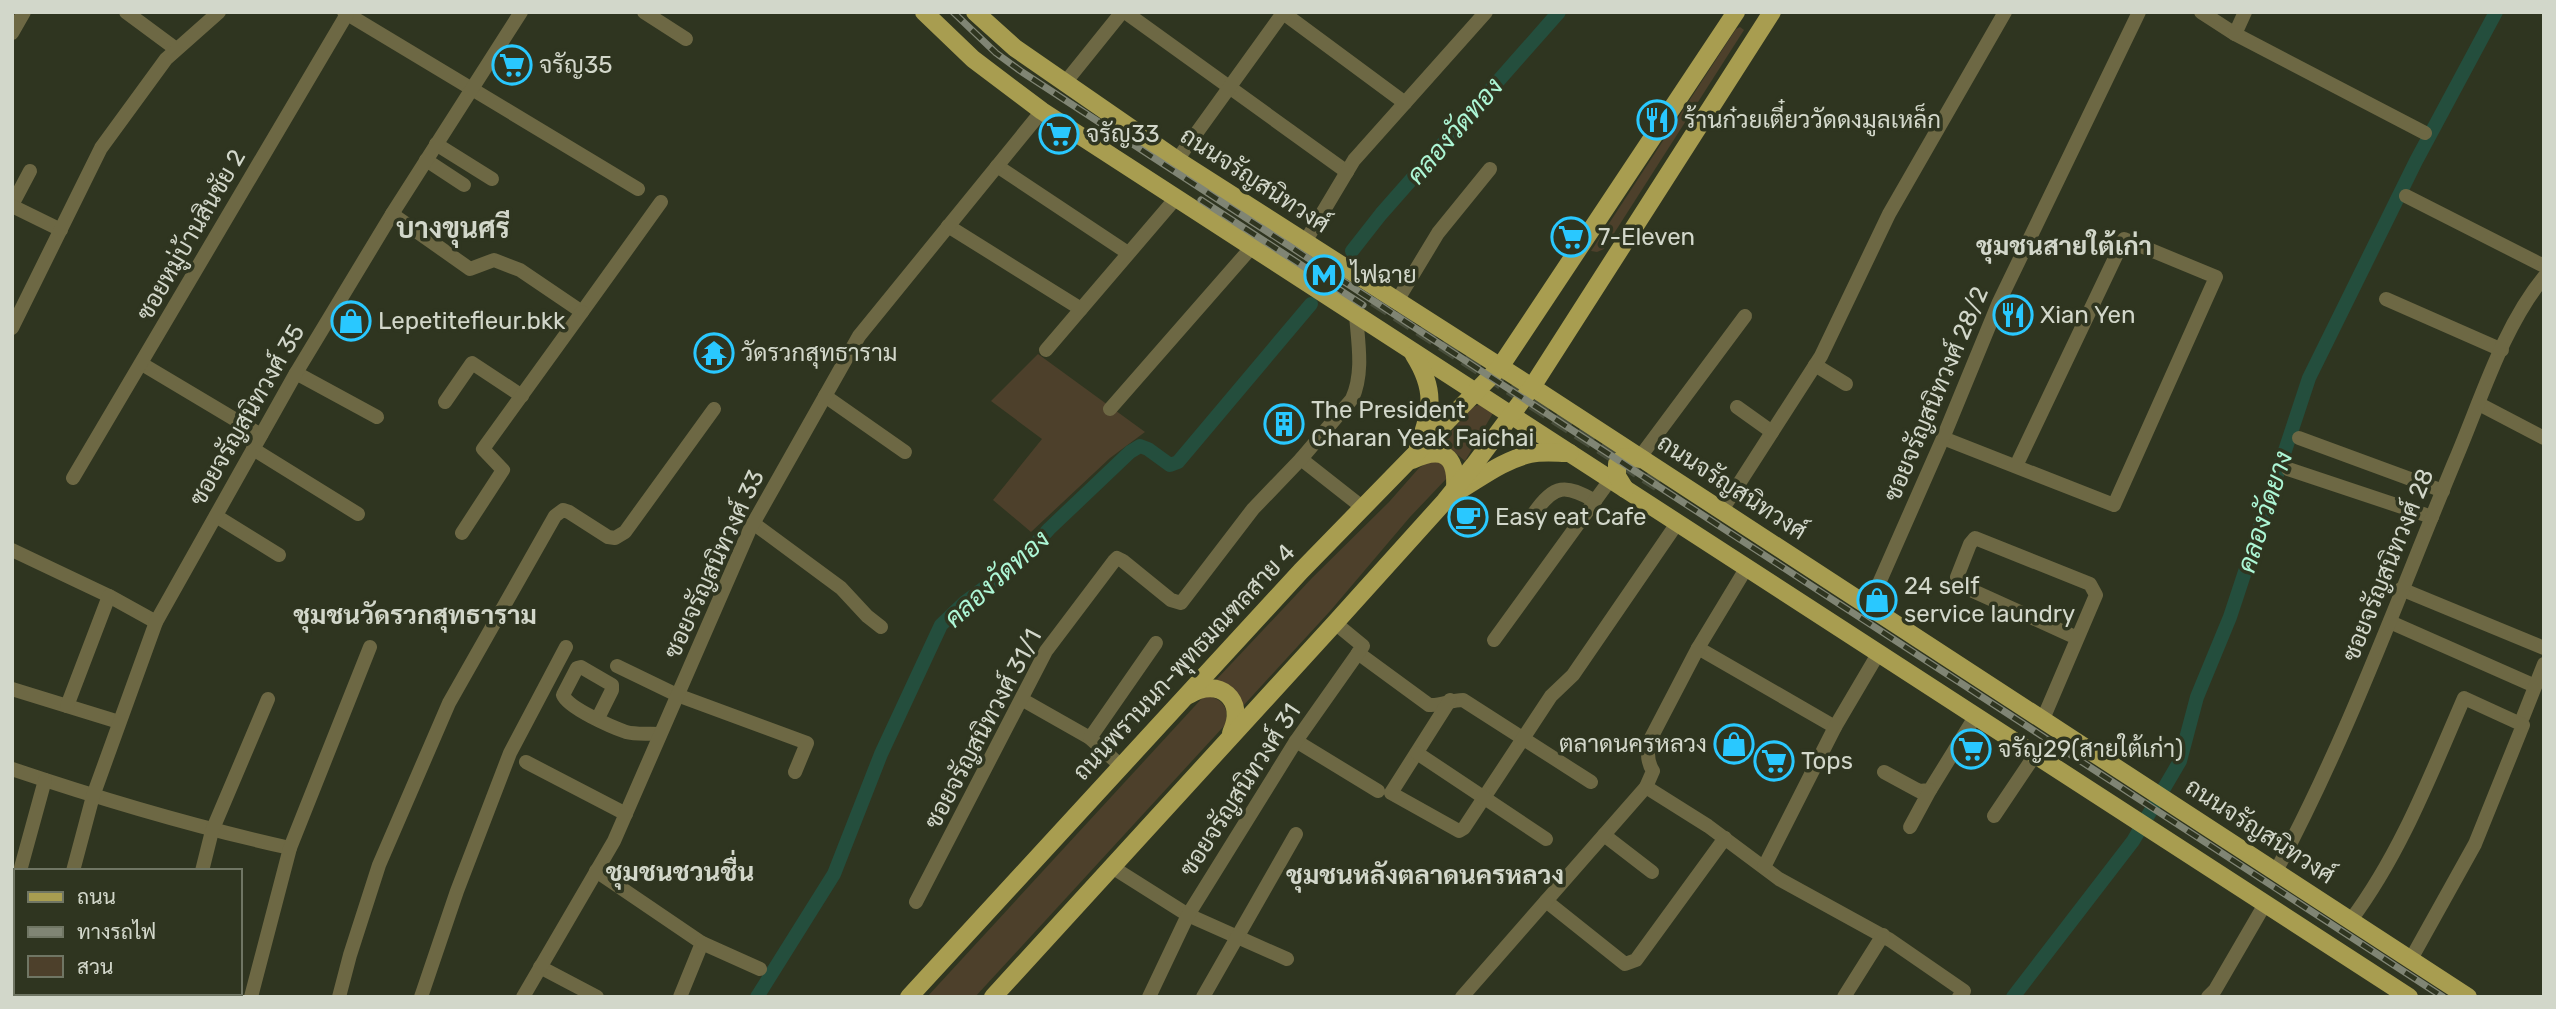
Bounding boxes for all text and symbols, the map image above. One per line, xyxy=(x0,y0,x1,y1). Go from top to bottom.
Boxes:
supermarket icon: จรัญ35 xyxy=(491,44,533,86)
place label: จรัญ35 xyxy=(539,51,613,79)
water label: คลองวัดทอง xyxy=(1400,71,1510,190)
place label: ร้านก๋วยเตี๋ยววัดดงมูลเหล็ก xyxy=(1684,98,1941,137)
restaurant icon: ร้านก๋วยเตี๋ยววัดดงมูลเหล็ก xyxy=(1636,99,1678,141)
supermarket icon: จรัญ33 xyxy=(1038,113,1080,155)
place label: จรัญ33 xyxy=(1086,120,1160,148)
street label: ถนนจรัญสนิทวงศ์ xyxy=(1175,120,1336,239)
street label: ซอยหมู่บ้านสินชัย 2 xyxy=(130,144,254,327)
district label: บางขุนศรี xyxy=(396,210,510,248)
supermarket icon: 7-Eleven xyxy=(1550,216,1592,258)
place label: 7-Eleven xyxy=(1598,223,1695,251)
district label: ชุมชนสายใต้เก่า xyxy=(1976,229,2152,264)
metro station icon: ไฟฉาย xyxy=(1303,254,1345,296)
place label: ไฟฉาย xyxy=(1349,259,1417,289)
street label: ซอยจรัญสนิทวงศ์ 28/2 xyxy=(1876,282,1994,506)
restaurant icon: Xian Yen xyxy=(1992,294,2034,336)
shop icon: Lepetitefleur.bkk xyxy=(330,300,372,342)
place label: Xian Yen xyxy=(2040,301,2135,329)
place label: Lepetitefleur.bkk xyxy=(378,307,566,335)
street label: ซอยจรัญสนิทวงศ์ 35 xyxy=(182,318,310,511)
temple icon: วัดรวกสุทธาราม xyxy=(693,332,735,374)
place label: วัดรวกสุทธาราม xyxy=(741,339,898,369)
place label: The President Charan Yeak Faichai xyxy=(1311,396,1534,452)
building icon: The President Charan Yeak Faichai xyxy=(1263,403,1305,445)
street label: ถนนจรัญสนิทวงศ์ xyxy=(1652,427,1813,546)
water label: คลองวัดยาง xyxy=(2230,447,2299,577)
street label: ซอยจรัญสนิทวงศ์ 33 xyxy=(656,464,770,663)
street label: ซอยจรัญสนิทวงศ์ 28 xyxy=(2335,464,2439,665)
cafe icon: Easy eat Cafe xyxy=(1447,496,1489,538)
place label: Easy eat Cafe xyxy=(1495,503,1647,531)
water label: คลองวัดทอง xyxy=(937,523,1056,634)
street label: ถนนพรานนก-พุทธมณฑลสาย 4 xyxy=(1067,538,1302,787)
place label: 24 self service laundry xyxy=(1904,572,2075,628)
shop icon: 24 self service laundry xyxy=(1856,579,1898,621)
district label: ชุมชนวัดรวกสุทธาราม xyxy=(293,600,537,633)
street label: ซอยจรัญสนิทวงศ์ 31/1 xyxy=(917,623,1047,834)
street label: ซอยจรัญสนิทวงศ์ 31 xyxy=(1172,697,1306,882)
shop icon: ตลาดนครหลวง xyxy=(1713,723,1755,765)
supermarket icon: จรัญ29(สายใต้เก่า) xyxy=(1950,728,1992,770)
place label: ตลาดนครหลวง xyxy=(1559,730,1707,758)
place label: จรัญ29(สายใต้เก่า) xyxy=(1998,733,2183,763)
supermarket icon: Tops xyxy=(1753,740,1795,782)
place label: Tops xyxy=(1801,747,1853,775)
street label: ถนนจรัญสนิทวงศ์ xyxy=(2180,771,2341,890)
district label: ชุมชนชวนชื่น xyxy=(606,849,754,890)
district label: ชุมชนหลังตลาดนครหลวง xyxy=(1286,860,1564,893)
legend xyxy=(14,869,242,995)
text: ถนน xyxy=(77,884,116,909)
text: ทางรถไฟ xyxy=(77,919,156,944)
text: สวน xyxy=(77,954,113,979)

